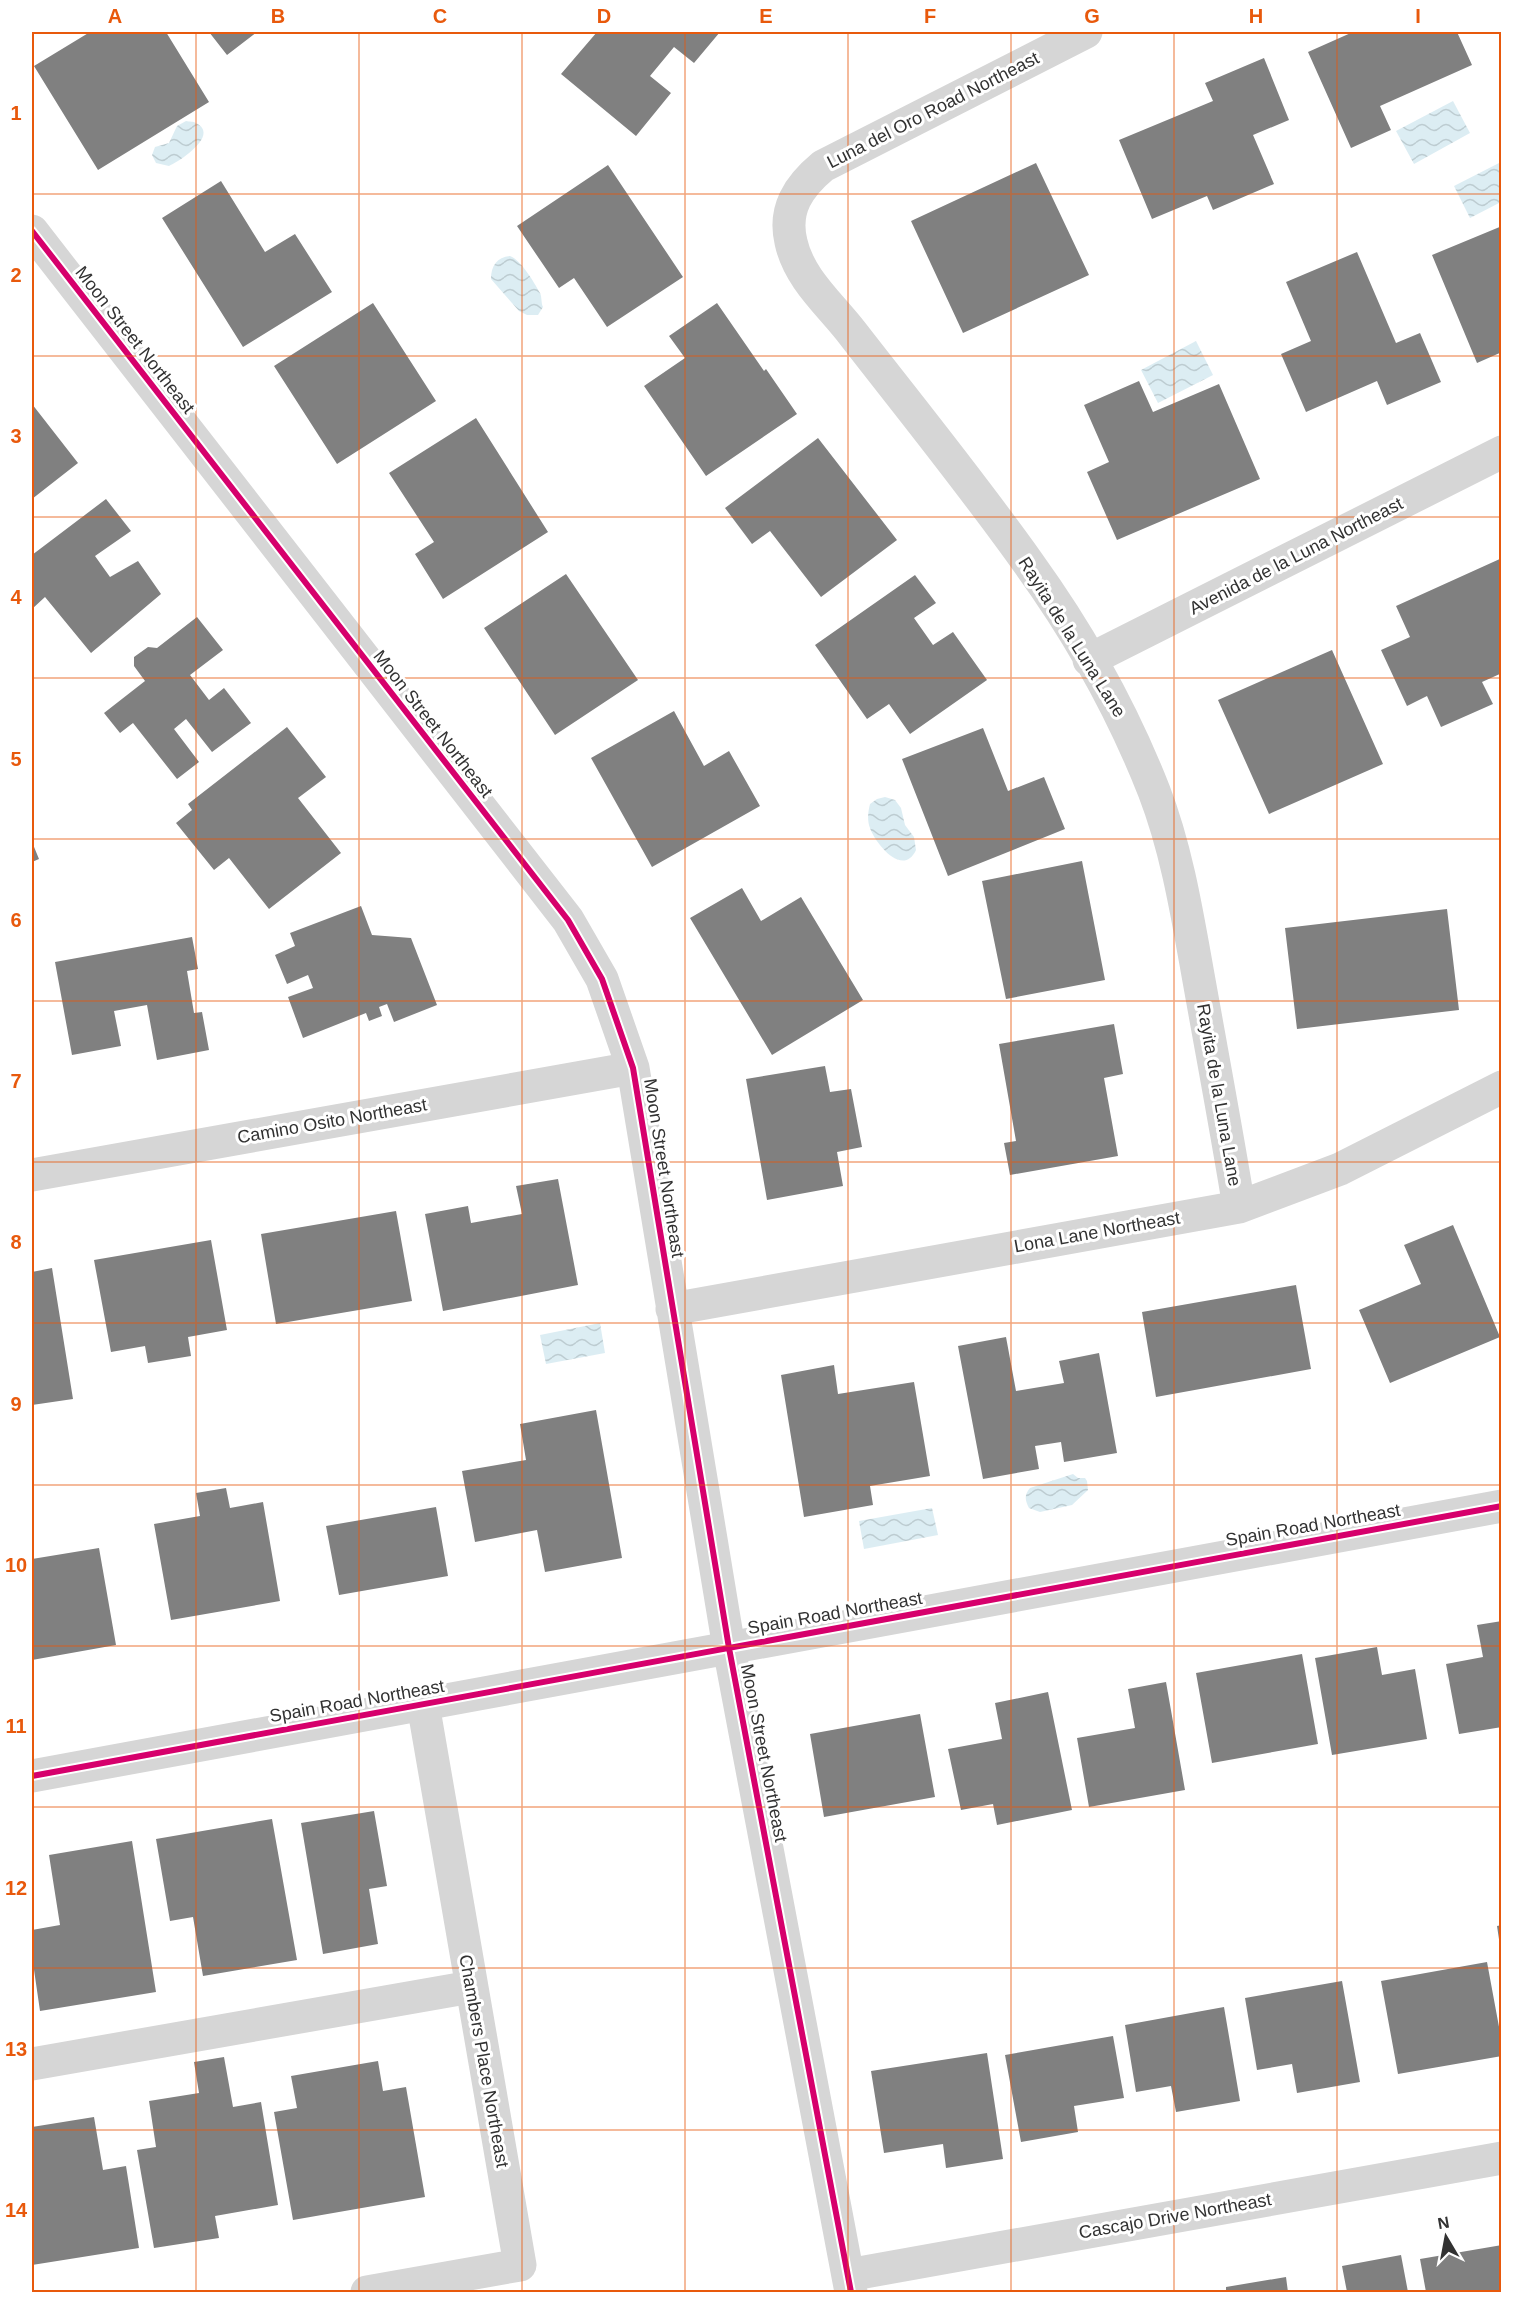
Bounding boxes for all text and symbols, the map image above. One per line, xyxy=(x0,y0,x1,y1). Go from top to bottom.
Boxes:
text: A xyxy=(108,5,122,27)
text: B xyxy=(271,5,285,27)
text: C xyxy=(433,5,447,27)
text: D xyxy=(597,5,611,27)
text: E xyxy=(759,5,773,27)
text: F xyxy=(924,5,936,27)
text: G xyxy=(1084,5,1100,27)
text: H xyxy=(1249,5,1263,27)
text: I xyxy=(1415,5,1421,27)
street label: Luna del Oro Road Northeast xyxy=(824,48,1042,172)
text: 1 xyxy=(10,102,22,124)
street label: Moon Street Northeast xyxy=(71,262,199,418)
text: 2 xyxy=(10,264,22,286)
text: 3 xyxy=(10,425,22,447)
street label: Avenida de la Luna Northeast xyxy=(1186,493,1406,619)
street label: Rayita de la Luna Lane xyxy=(1014,553,1130,721)
text: 4 xyxy=(10,586,22,608)
street label: Moon Street Northeast xyxy=(369,646,497,802)
text: 5 xyxy=(10,748,22,770)
text: 6 xyxy=(10,909,22,931)
street label: Rayita de la Luna Lane xyxy=(1193,1002,1245,1188)
text: 7 xyxy=(10,1070,22,1092)
street label: Moon Street Northeast xyxy=(640,1077,688,1259)
street label: Camino Osito Northeast xyxy=(236,1094,428,1148)
street label: Lona Lane Northeast xyxy=(1012,1208,1182,1256)
text: 8 xyxy=(10,1231,22,1253)
text: 9 xyxy=(10,1393,22,1415)
street label: Spain Road Northeast xyxy=(1224,1500,1402,1550)
text: 10 xyxy=(5,1554,27,1576)
street label: Spain Road Northeast xyxy=(746,1588,924,1638)
street label: Moon Street Northeast xyxy=(737,1662,791,1844)
street label: Spain Road Northeast xyxy=(268,1676,446,1726)
text: 11 xyxy=(5,1715,27,1737)
text: 12 xyxy=(5,1877,27,1899)
street label: Chambers Place Northeast xyxy=(455,1953,513,2169)
text: 13 xyxy=(5,2038,27,2060)
street label: Cascajo Drive Northeast xyxy=(1077,2189,1273,2243)
text: 14 xyxy=(5,2199,28,2221)
north arrow xyxy=(1416,2207,1476,2267)
text: N xyxy=(1436,2213,1451,2232)

